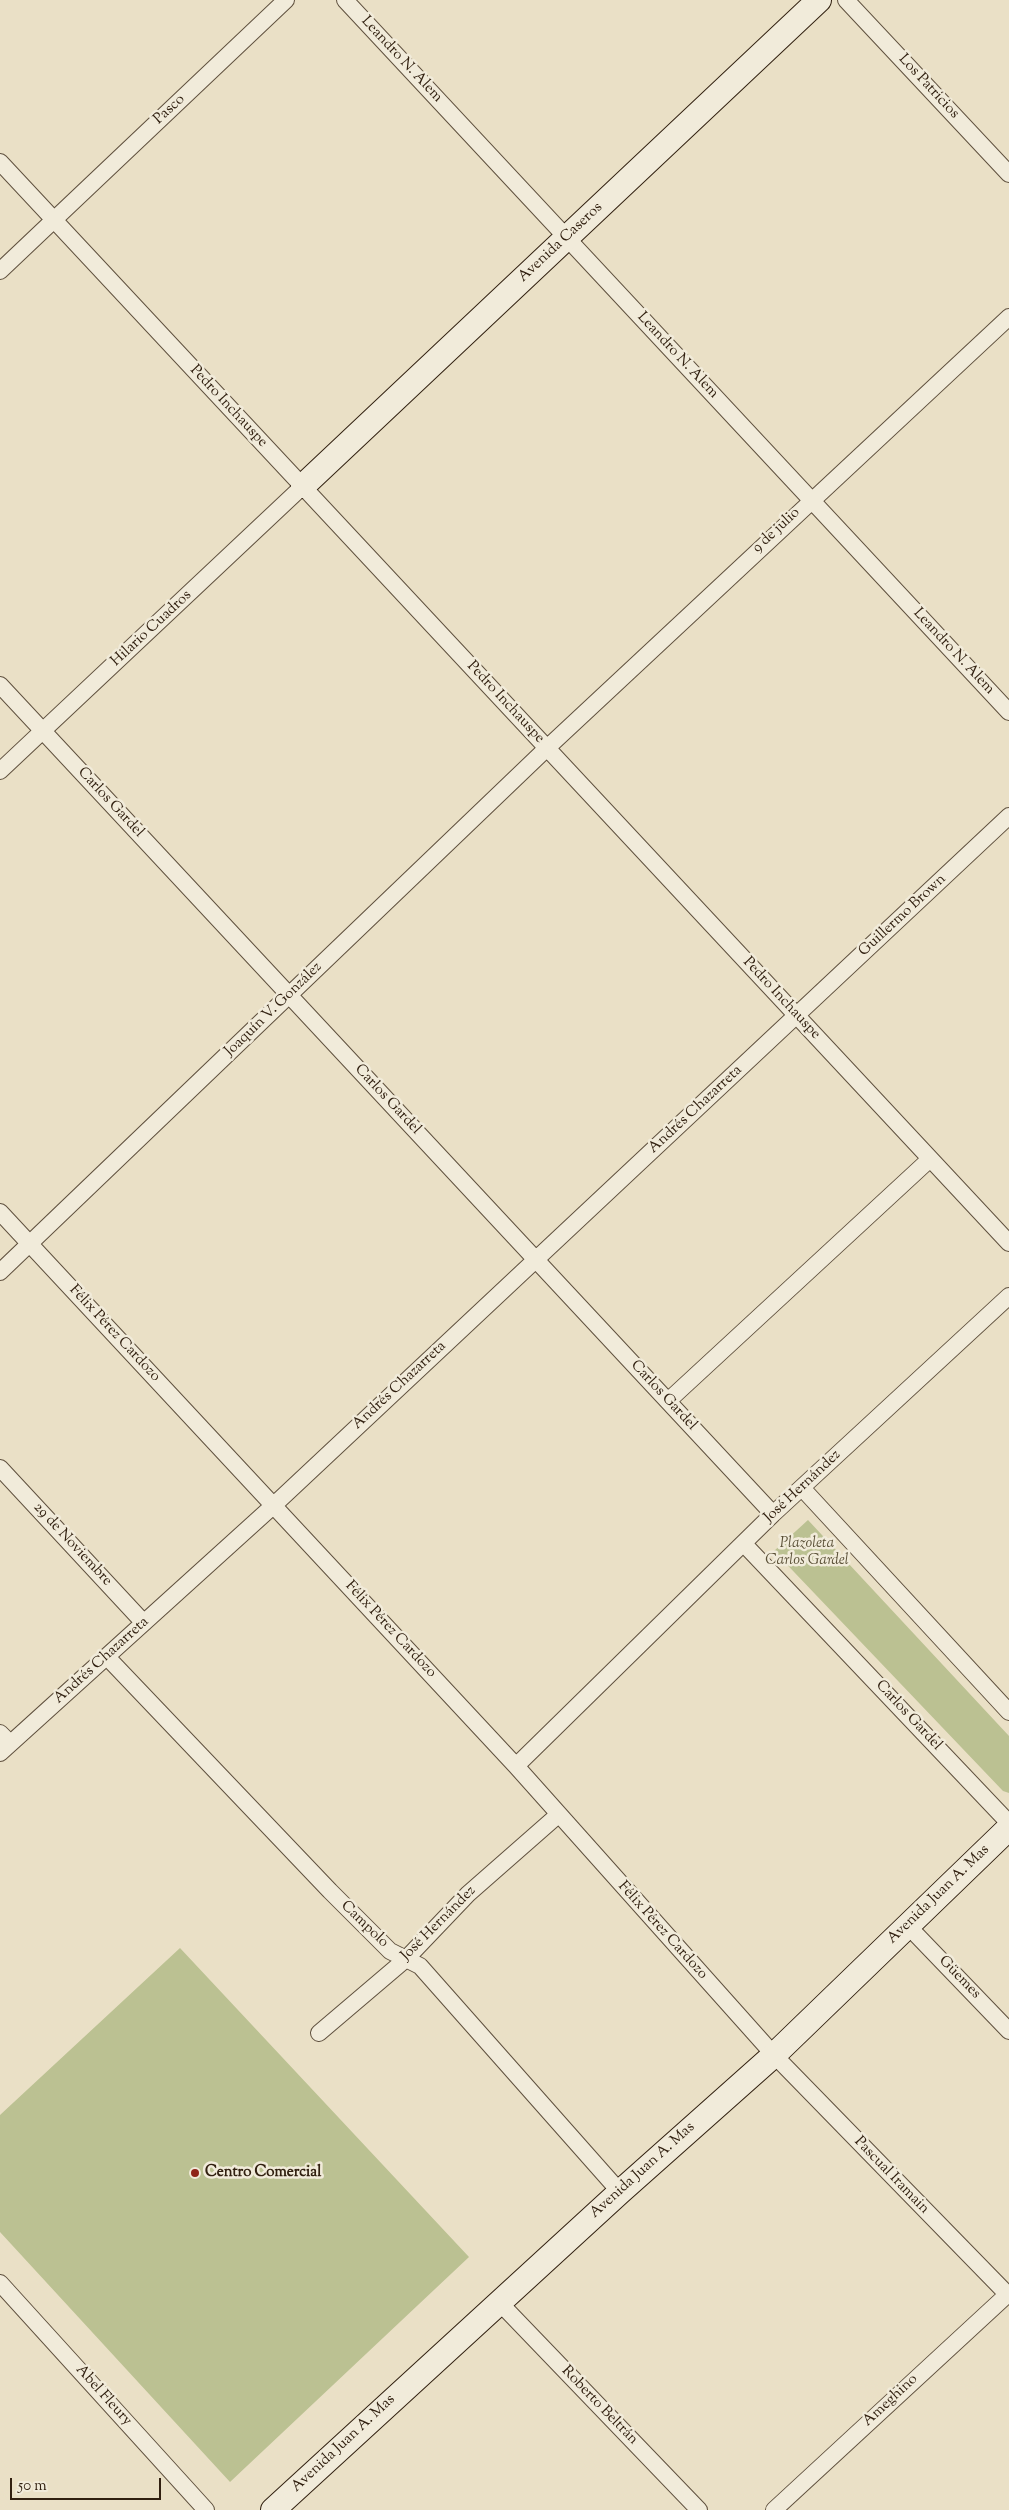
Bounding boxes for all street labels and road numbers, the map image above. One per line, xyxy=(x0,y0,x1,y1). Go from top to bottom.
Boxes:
street label: Leandro N. Alem xyxy=(356,13,446,107)
street label: Los Patricios xyxy=(894,51,962,123)
street label: Pasco xyxy=(151,91,189,129)
street label: Avenida Caseros xyxy=(515,199,607,287)
street label: Leandro N. Alem xyxy=(632,309,722,403)
street label: Pedro Inchauspe xyxy=(185,362,271,452)
street label: 9 de julio xyxy=(749,504,805,558)
street label: Hilario Cuadros xyxy=(108,587,196,671)
street label: Leandro N. Alem xyxy=(908,605,998,699)
street label: Pedro Inchauspe xyxy=(462,658,548,748)
street label: Carlos Gardel xyxy=(73,764,147,842)
street label: Guillermo Brown xyxy=(856,871,950,961)
street label: Pedro Inchauspe xyxy=(738,954,824,1044)
street label: Joaquín V. González xyxy=(222,959,326,1061)
street label: Carlos Gardel xyxy=(350,1061,424,1139)
street label: Andrés Chazarreta xyxy=(645,1062,747,1158)
street label: Félix Pérez Cardozo xyxy=(65,1282,163,1386)
street label: Andrés Chazarreta xyxy=(349,1338,451,1434)
street label: Carlos Gardel xyxy=(626,1357,700,1435)
street label: José Hernández xyxy=(761,1447,845,1527)
street label: 29 de Noviembre xyxy=(29,1500,115,1590)
street label: Félix Pérez Cardozo xyxy=(341,1578,439,1682)
street label: Andrés Chazarreta xyxy=(51,1614,153,1708)
street label: Carlos Gardel xyxy=(871,1677,945,1755)
street label: Avenida Juan A. Mas xyxy=(884,1842,994,1948)
street label: Félix Pérez Cardozo xyxy=(613,1878,711,1984)
street label: José Hernández xyxy=(398,1883,480,1965)
street label: Campolo xyxy=(336,1898,392,1952)
street label: Güemes xyxy=(934,1953,984,2003)
street label: Avenida Juan A. Mas xyxy=(587,2119,699,2223)
street label: Pascual Iramain xyxy=(850,2134,932,2218)
street label: Abel Fleury xyxy=(71,2362,135,2430)
street label: Roberto Beltrán xyxy=(557,2363,641,2449)
street label: Ameghino xyxy=(860,2371,922,2431)
street label: Avenida Juan A. Mas xyxy=(288,2391,400,2497)

